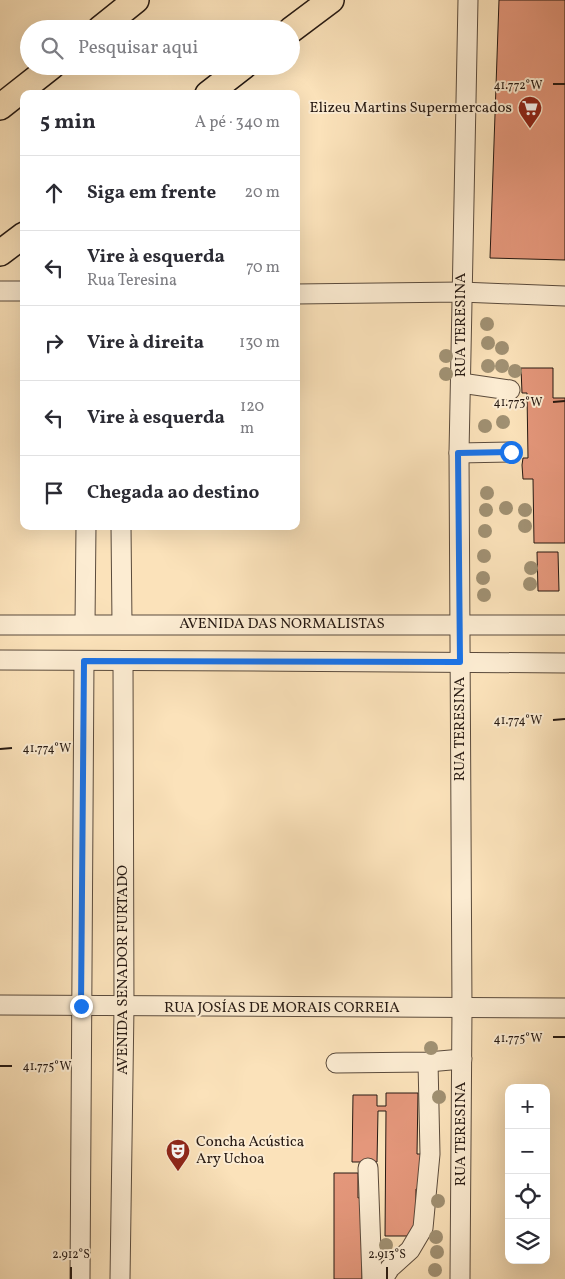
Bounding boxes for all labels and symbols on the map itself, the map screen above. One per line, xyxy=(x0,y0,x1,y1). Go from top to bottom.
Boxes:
text: 41.772°W xyxy=(493,78,543,94)
supermarket icon: Elizeu Martins Supermercados xyxy=(517,95,543,129)
place label: Elizeu Martins Supermercados xyxy=(310,98,512,119)
street label: RUA TERESINA xyxy=(451,272,472,377)
text: 41.773°W xyxy=(494,395,542,411)
route start xyxy=(500,441,523,464)
street label: AVENIDA DAS NORMALISTAS xyxy=(179,614,385,635)
street label: RUA TERESINA xyxy=(450,676,471,781)
text: 41.774°W xyxy=(494,713,542,729)
text: 41.774°W xyxy=(23,741,71,757)
street label: AVENIDA SENADOR FURTADO xyxy=(113,865,134,1075)
route end xyxy=(70,995,93,1018)
street label: RUA JOSÍAS DE MORAIS CORREIA xyxy=(164,998,400,1019)
text: 41.775°W xyxy=(494,1031,542,1047)
text: 41.775°W xyxy=(23,1059,71,1075)
street label: RUA TERESINA xyxy=(451,1081,472,1186)
place label: Concha Acústica Ary Uchoa xyxy=(196,1132,304,1170)
theatre icon: Concha Acústica Ary Uchoa xyxy=(165,1138,191,1172)
text: 2.912°S xyxy=(52,1247,90,1263)
text: 2.913°S xyxy=(368,1247,406,1263)

